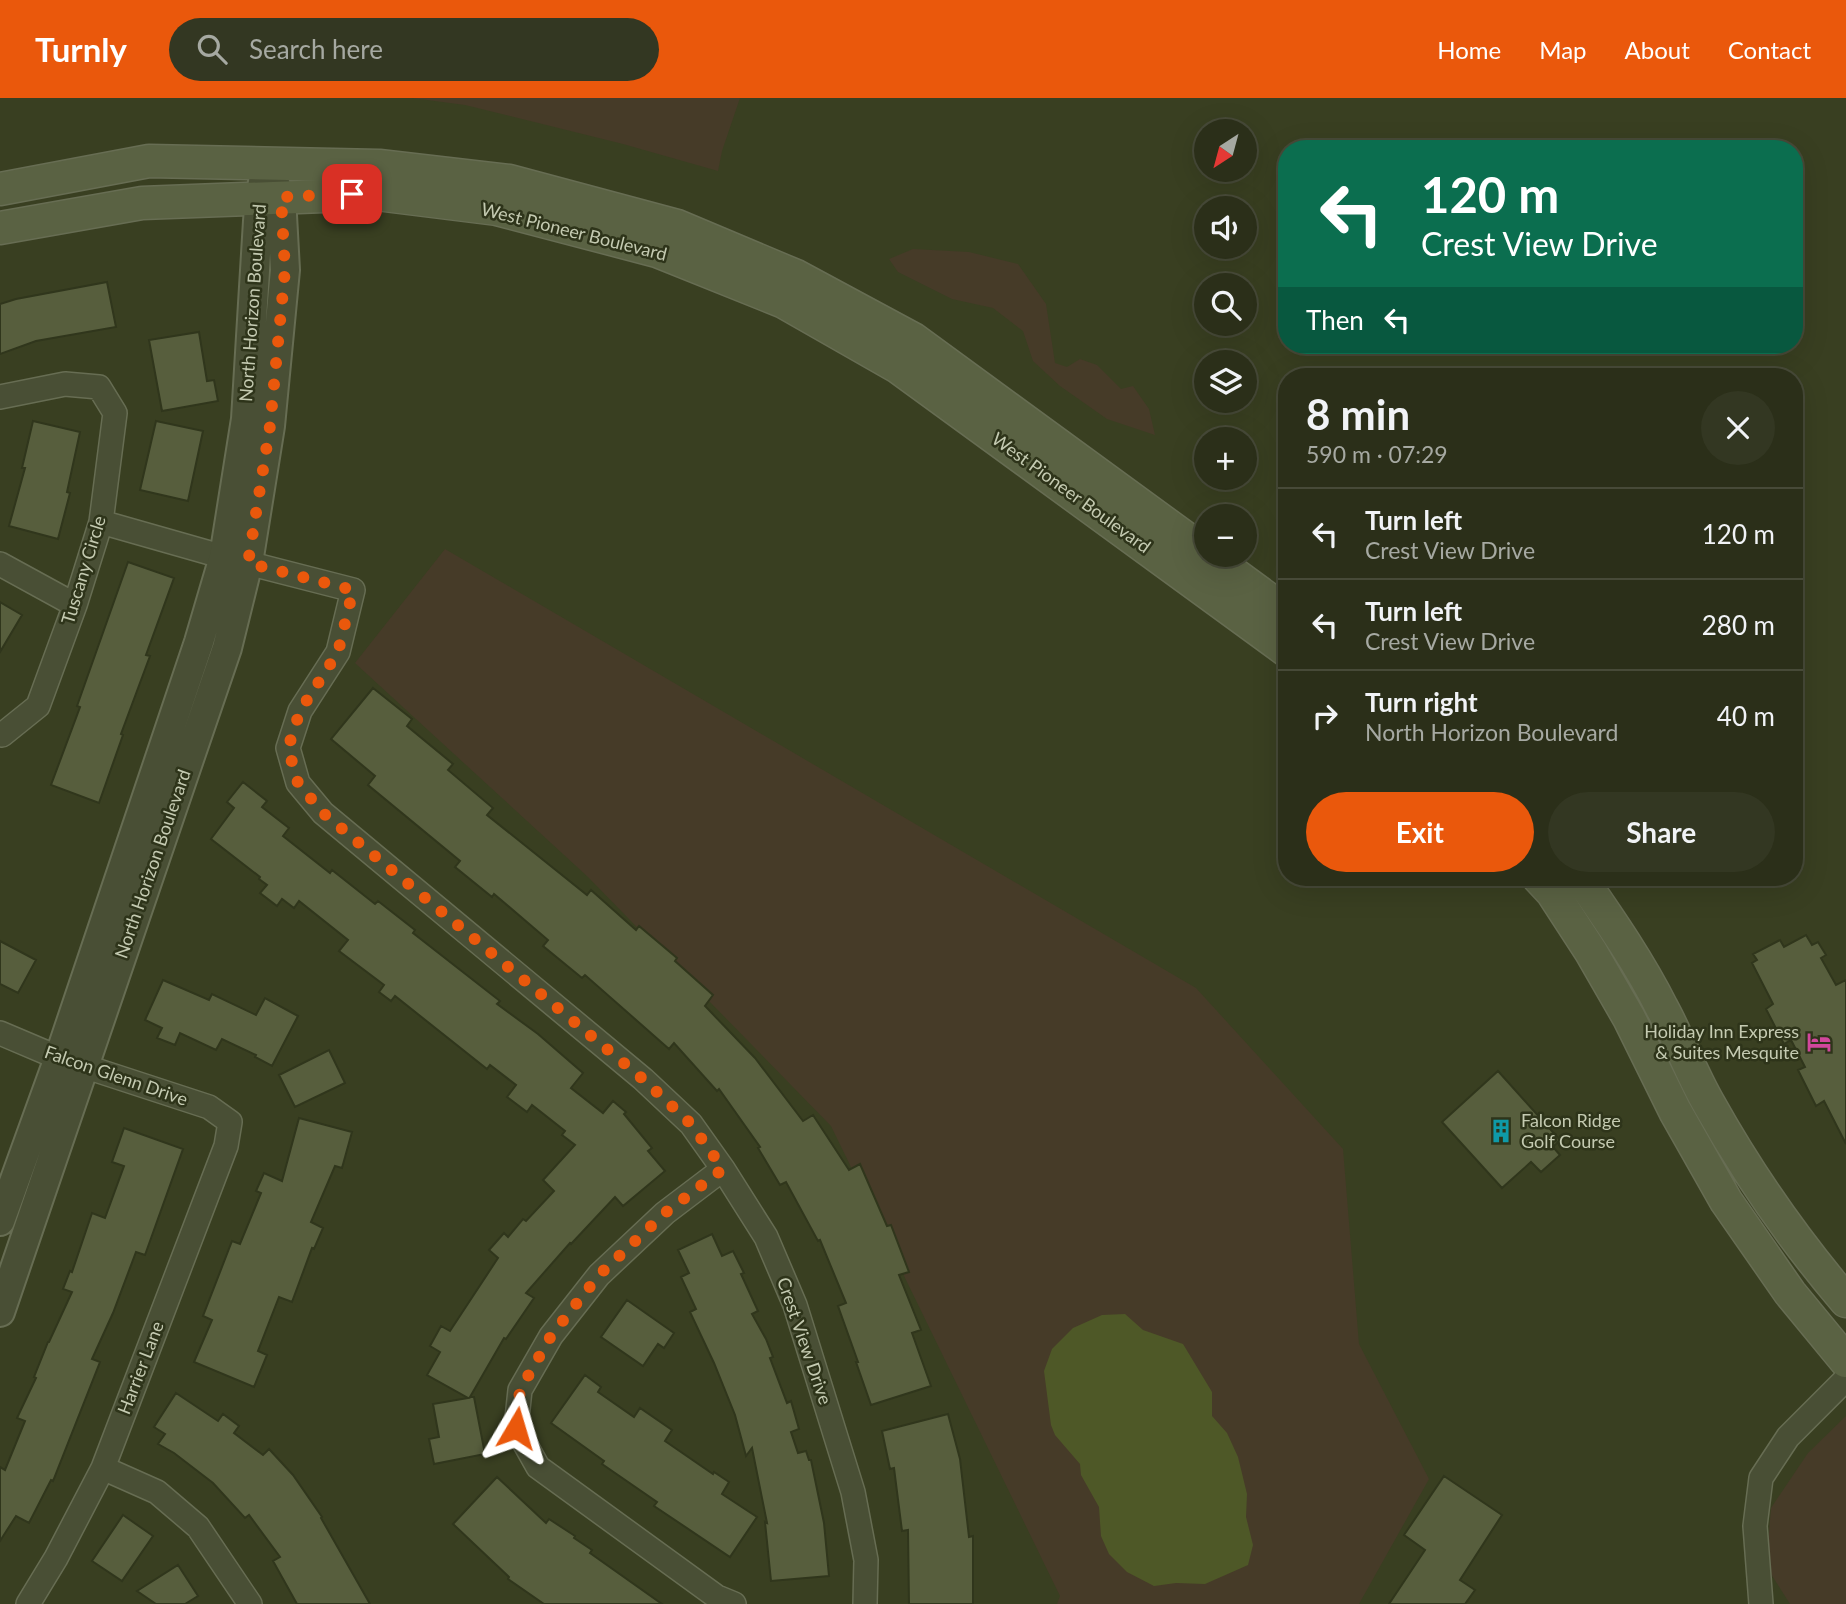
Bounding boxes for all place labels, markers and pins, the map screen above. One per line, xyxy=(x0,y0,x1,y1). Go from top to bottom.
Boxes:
pin xyxy=(322,164,382,224)
place label: Holiday Inn Express & Suites Mesquite xyxy=(1644,1020,1799,1063)
hotel icon: Holiday Inn Express & Suites Mesquite xyxy=(1805,1028,1833,1056)
place label: Falcon Ridge Golf Course xyxy=(1521,1109,1621,1152)
building icon: Falcon Ridge Golf Course xyxy=(1487,1117,1515,1145)

